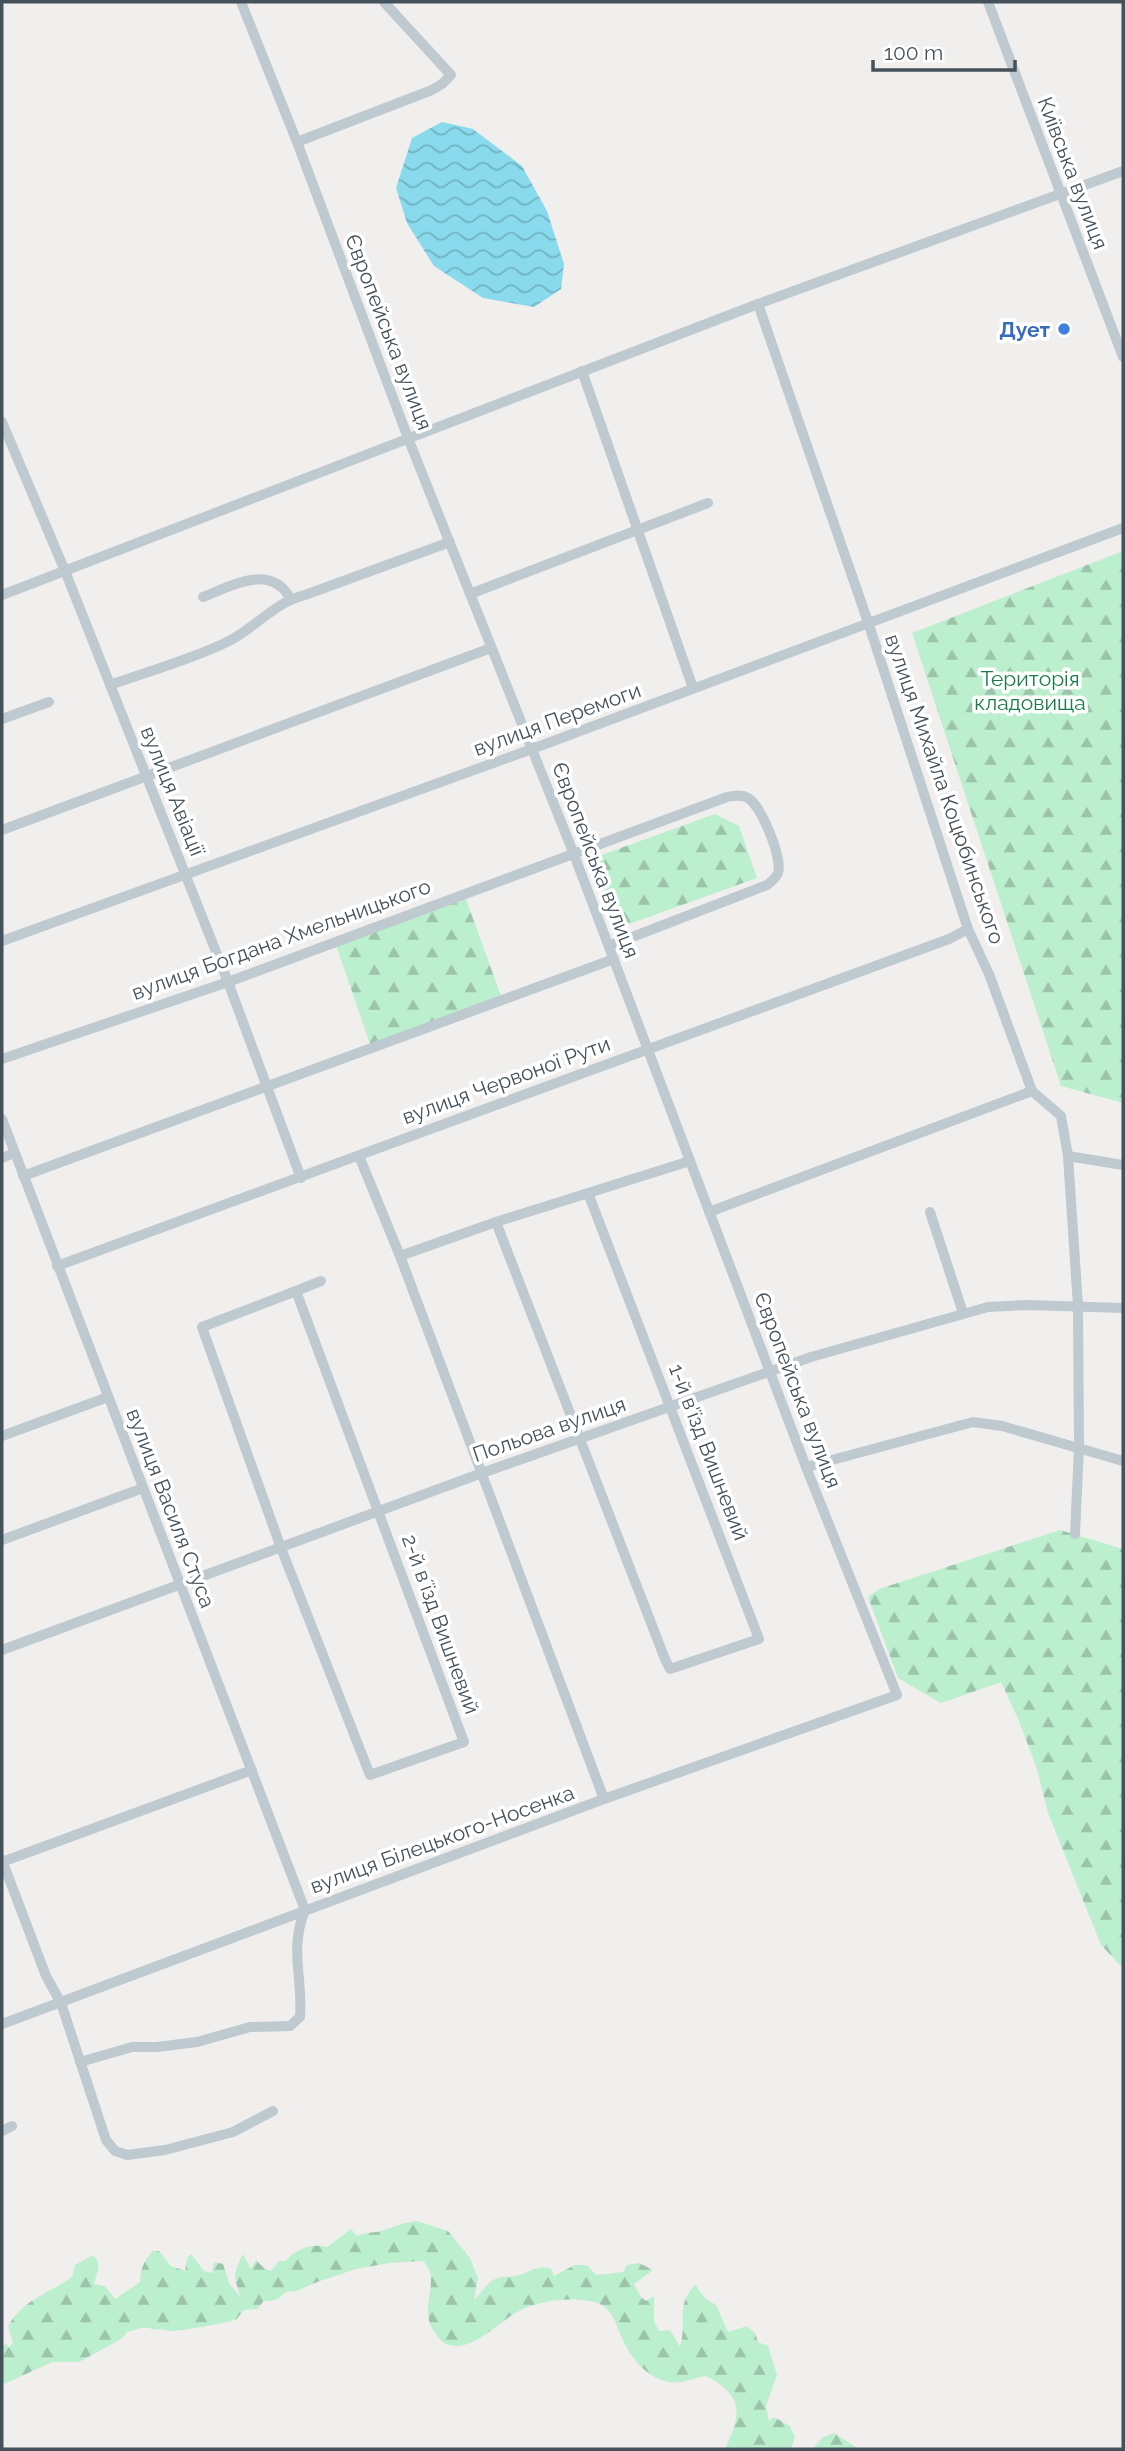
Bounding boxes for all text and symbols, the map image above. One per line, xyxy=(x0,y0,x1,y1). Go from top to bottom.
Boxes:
scale bar xyxy=(873,28,1015,72)
text: 100 m xyxy=(884,40,943,65)
street label: Київська вулиця xyxy=(1032,93,1114,253)
street label: Європейська вулиця xyxy=(340,230,438,434)
place label: Дует xyxy=(999,317,1051,342)
marker: Дует xyxy=(1056,321,1072,337)
street label: вулиця Михайла Коцюбинського xyxy=(880,631,1010,947)
park label: Територія кладовища xyxy=(974,666,1086,715)
street label: вулиця Перемоги xyxy=(470,677,644,761)
street label: вулиця Авіації xyxy=(136,723,211,860)
street label: Європейська вулиця xyxy=(547,758,645,962)
street label: вулиця Богдана Хмельницького xyxy=(128,873,434,1005)
street label: вулиця Червоної Рути xyxy=(399,1031,613,1129)
street label: Європейська вулиця xyxy=(749,1288,847,1492)
street label: 1-й в'їзд Вишневий xyxy=(664,1360,754,1544)
street label: Польова вулиця xyxy=(469,1391,629,1467)
street label: вулиця Василя Стуса xyxy=(121,1405,221,1611)
street label: 2-й вʼїзд Вишневий xyxy=(397,1531,485,1717)
street label: вулиця Білецького-Носенка xyxy=(307,1780,577,1898)

